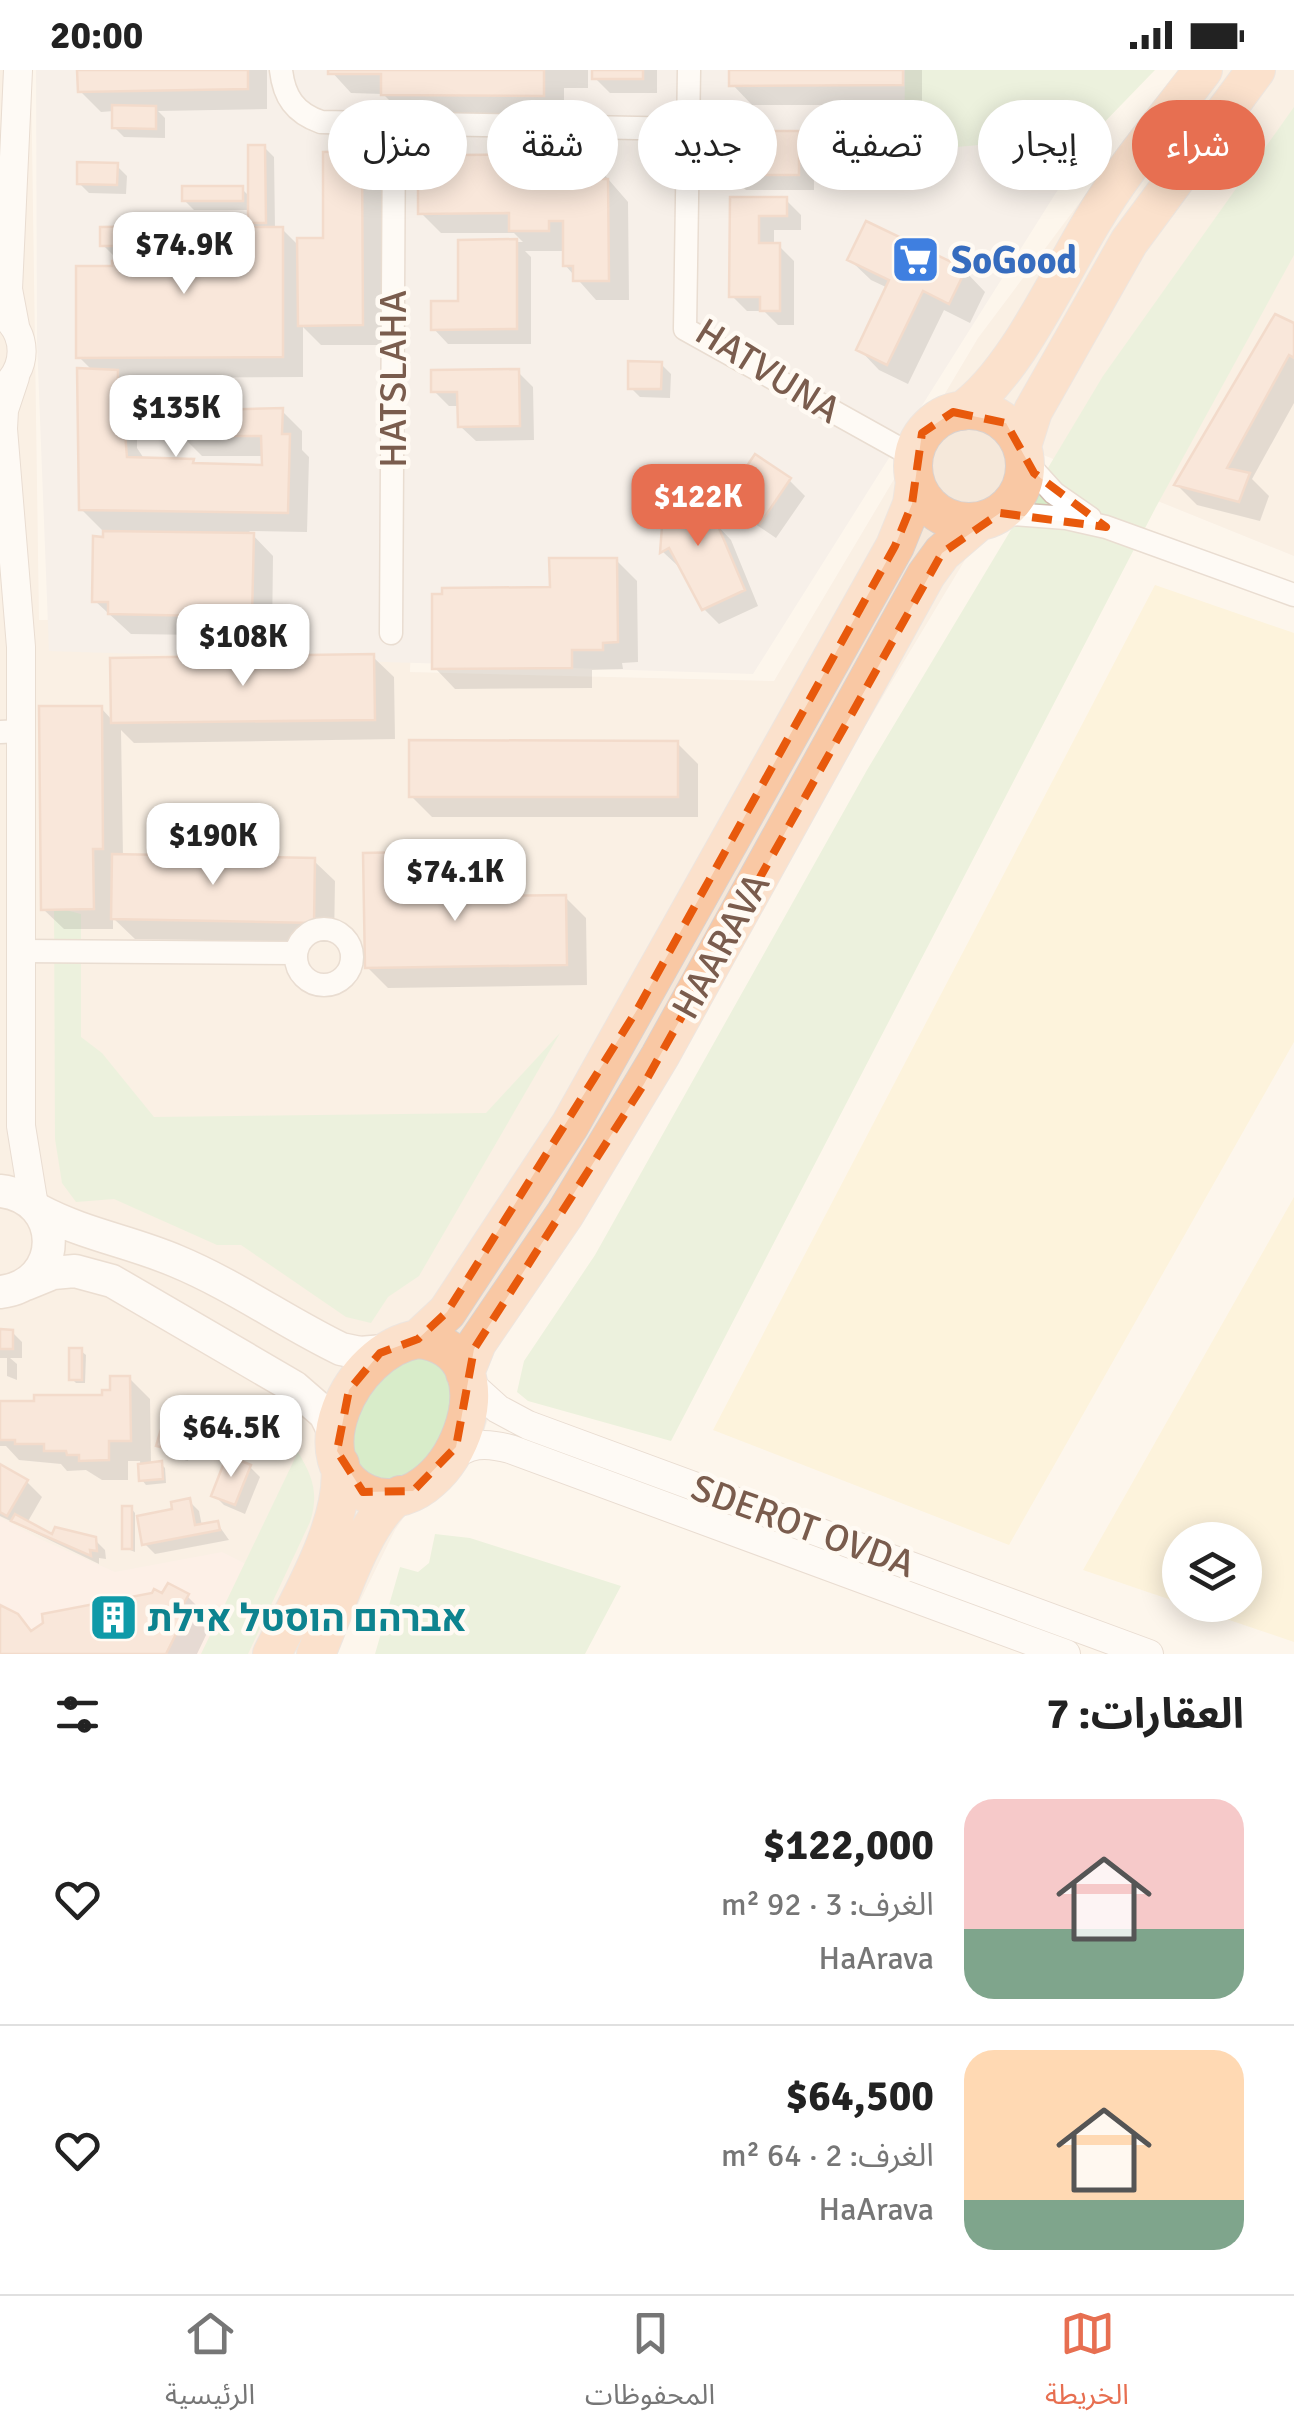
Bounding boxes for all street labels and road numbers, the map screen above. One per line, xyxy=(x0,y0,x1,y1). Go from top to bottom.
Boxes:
street label: HATSLAHA xyxy=(370,290,417,468)
street label: HATVUNA xyxy=(687,308,849,434)
street label: HAARAVA xyxy=(662,865,780,1027)
street label: SDEROT OVDA xyxy=(685,1464,921,1588)

